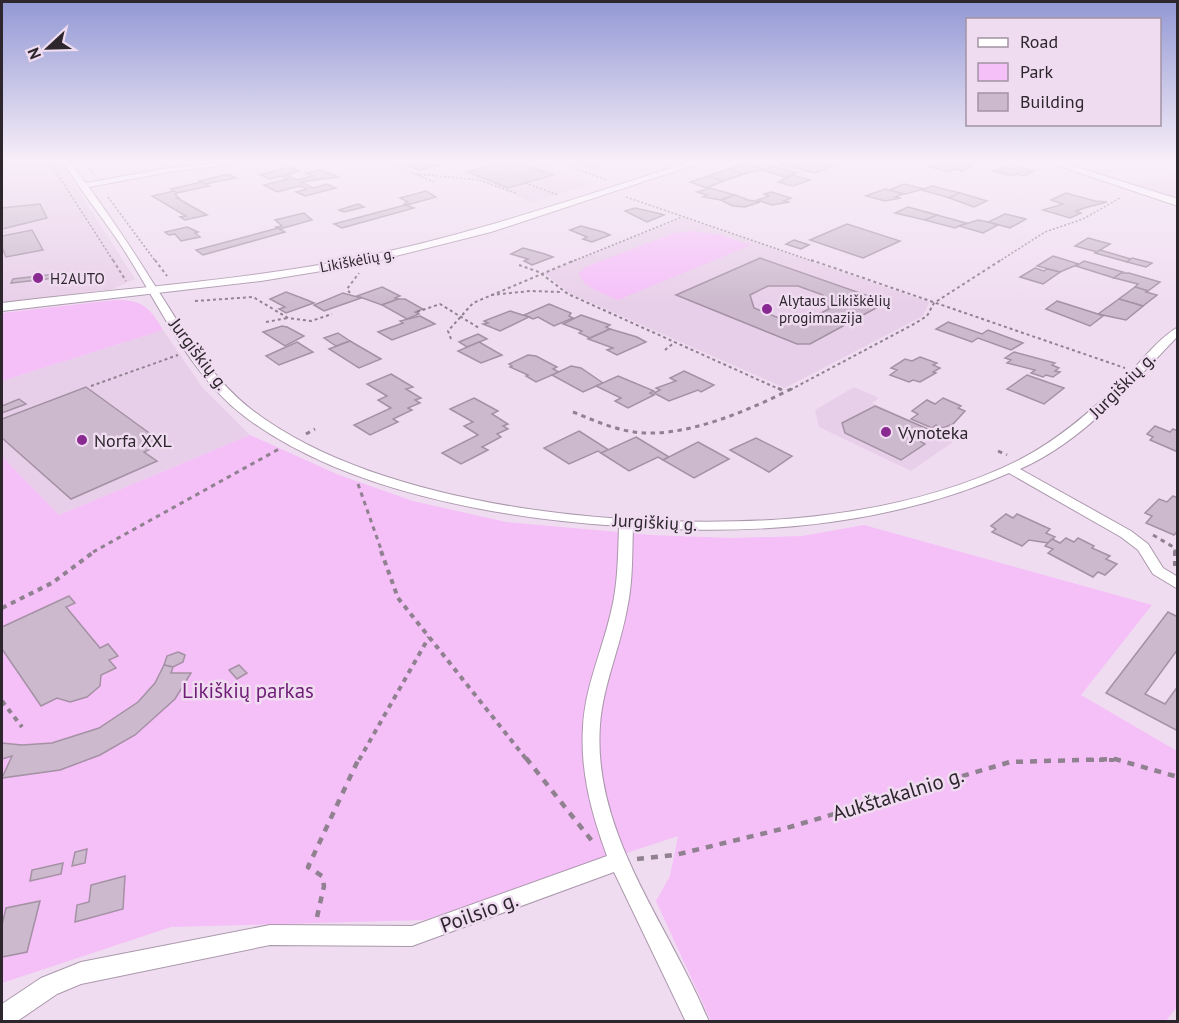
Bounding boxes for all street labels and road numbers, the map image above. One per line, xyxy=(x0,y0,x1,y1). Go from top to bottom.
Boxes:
street label: Likiškėlių g. xyxy=(318,243,396,277)
street label: Jurgiškių g. xyxy=(164,312,234,395)
street label: Jurgiškių g. xyxy=(1083,347,1160,424)
street label: Jurgiškių g. xyxy=(611,508,698,536)
street label: Aukštakalnio g. xyxy=(829,761,967,827)
street label: Poilsio g. xyxy=(436,885,522,939)

